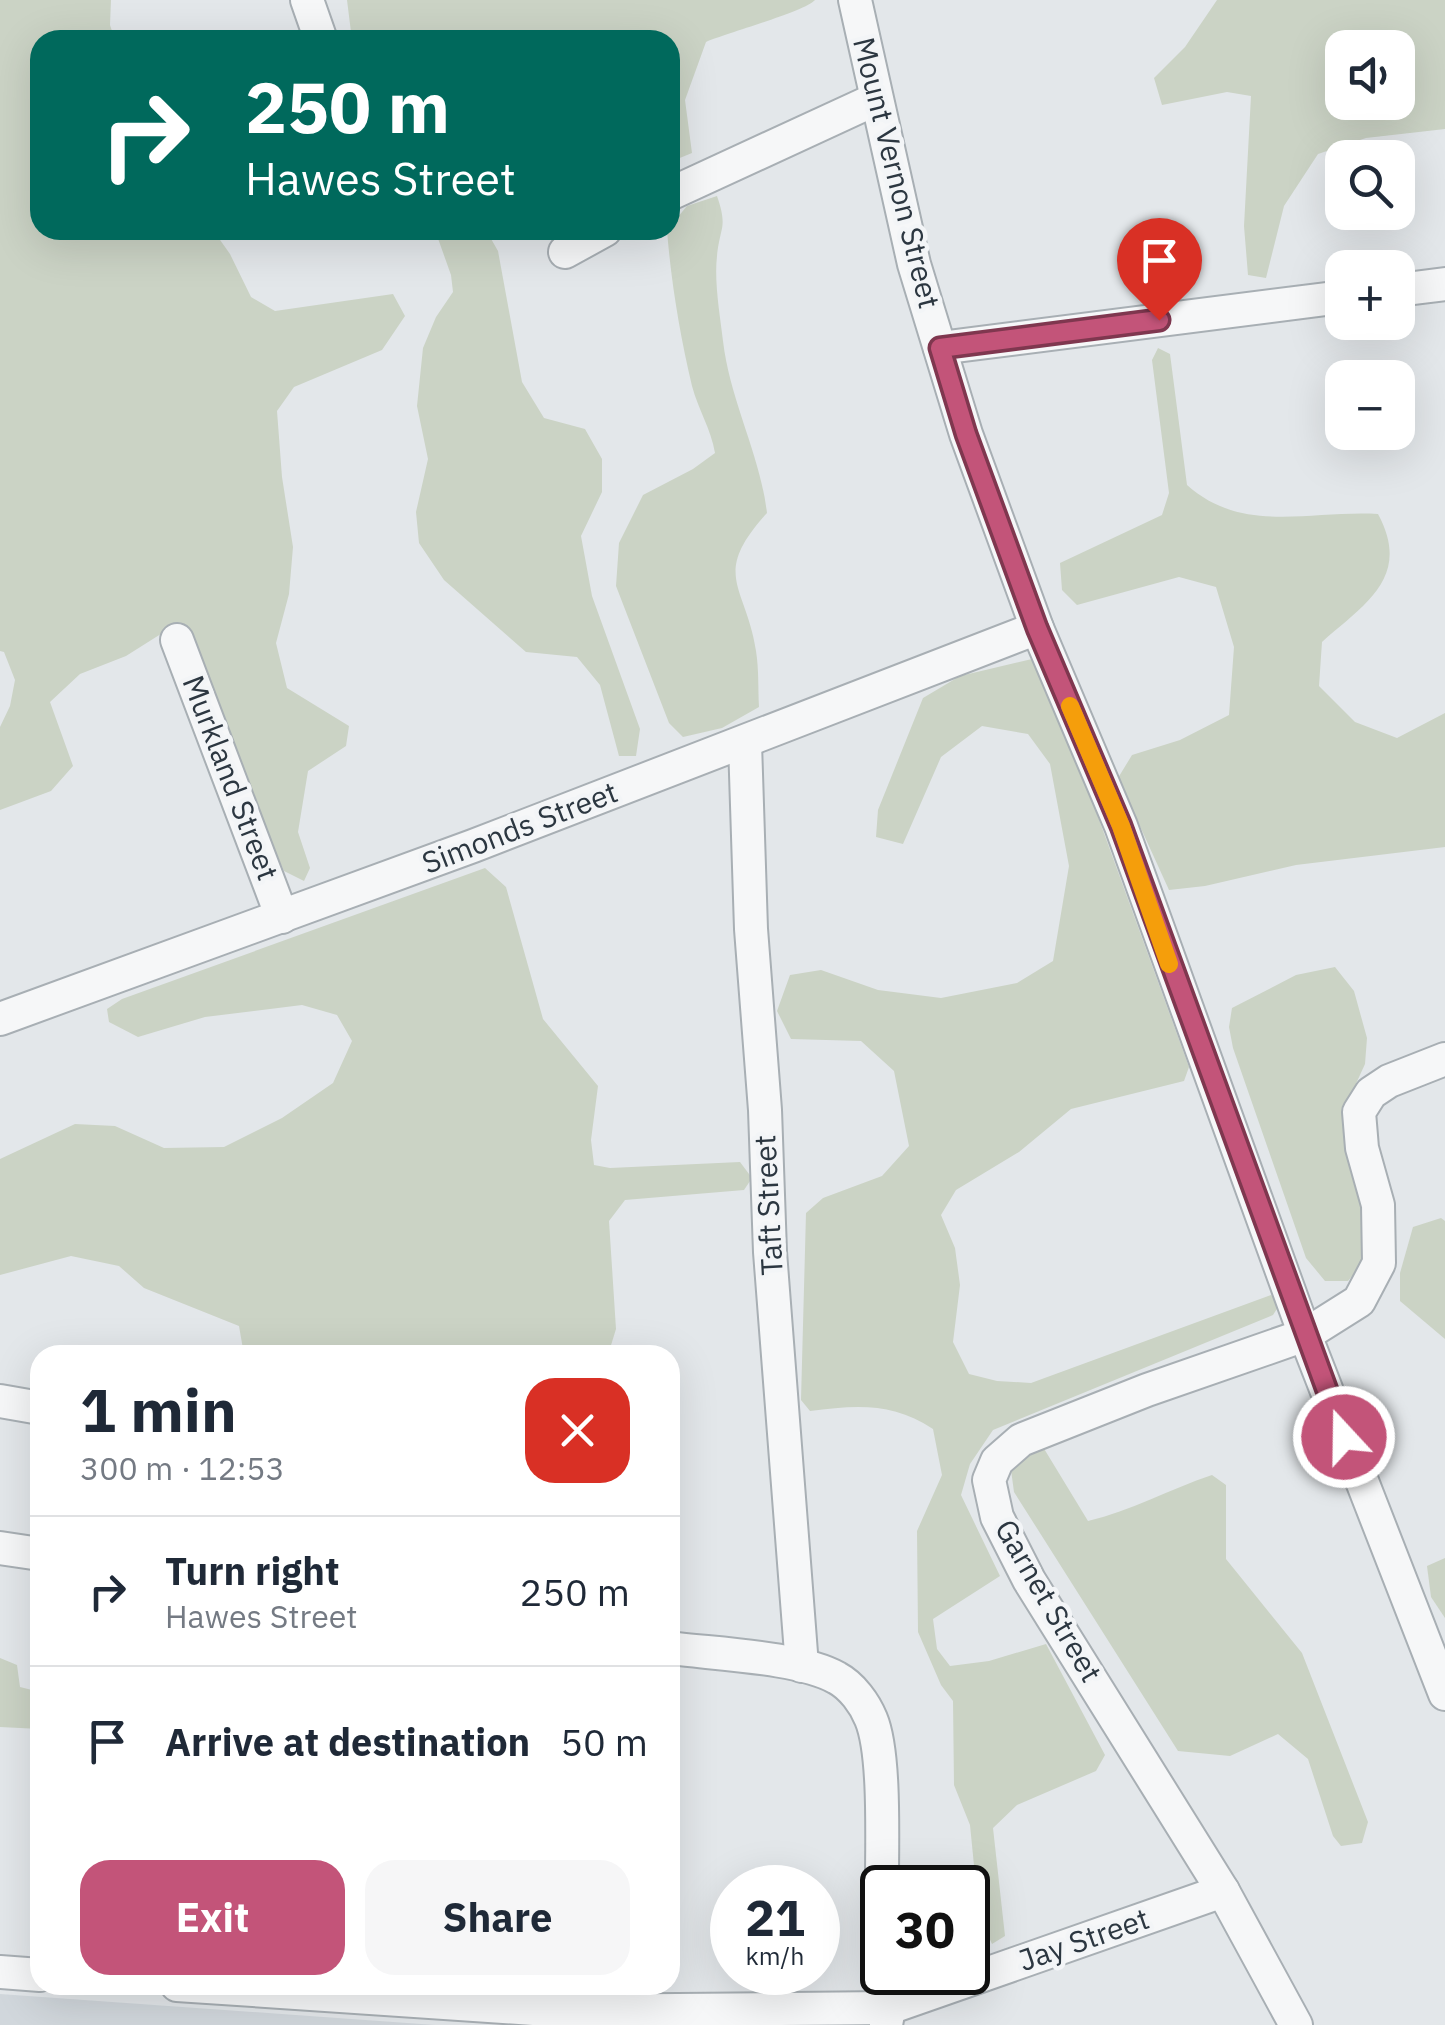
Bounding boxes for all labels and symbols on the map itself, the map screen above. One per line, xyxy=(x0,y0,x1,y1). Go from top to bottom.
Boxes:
street label: Mount Vernon Street xyxy=(845,33,950,312)
pin xyxy=(1117,218,1202,321)
street label: Murkland Street xyxy=(174,670,288,885)
street label: Simonds Street xyxy=(416,771,623,882)
street label: Taft Street xyxy=(744,1134,791,1276)
position arrow xyxy=(1292,1385,1396,1489)
street label: Garnet Street xyxy=(987,1512,1112,1689)
speed limit sign: 30 xyxy=(860,1865,990,1995)
street label: Jay Street xyxy=(1013,1898,1154,1979)

